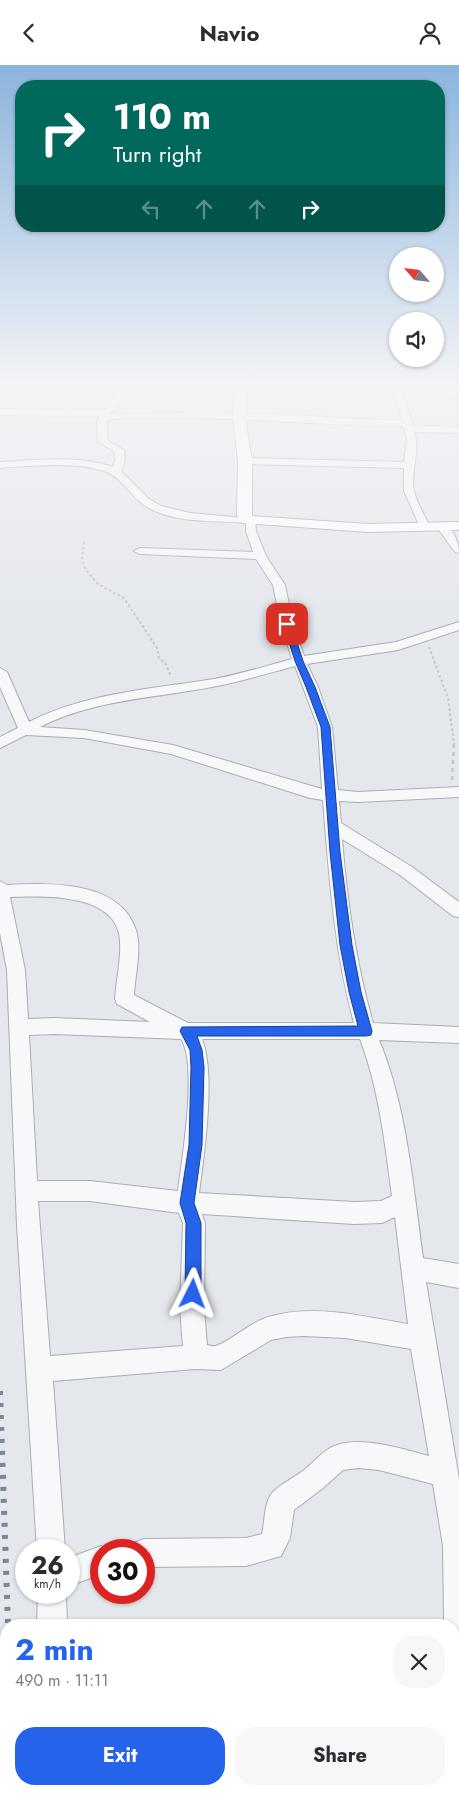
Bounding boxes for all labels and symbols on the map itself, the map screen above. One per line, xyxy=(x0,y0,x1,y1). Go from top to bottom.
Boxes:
north arrow xyxy=(389,247,444,303)
pin xyxy=(266,603,308,645)
position arrow xyxy=(166,1267,218,1319)
speed limit sign: 30 xyxy=(90,1539,155,1604)

